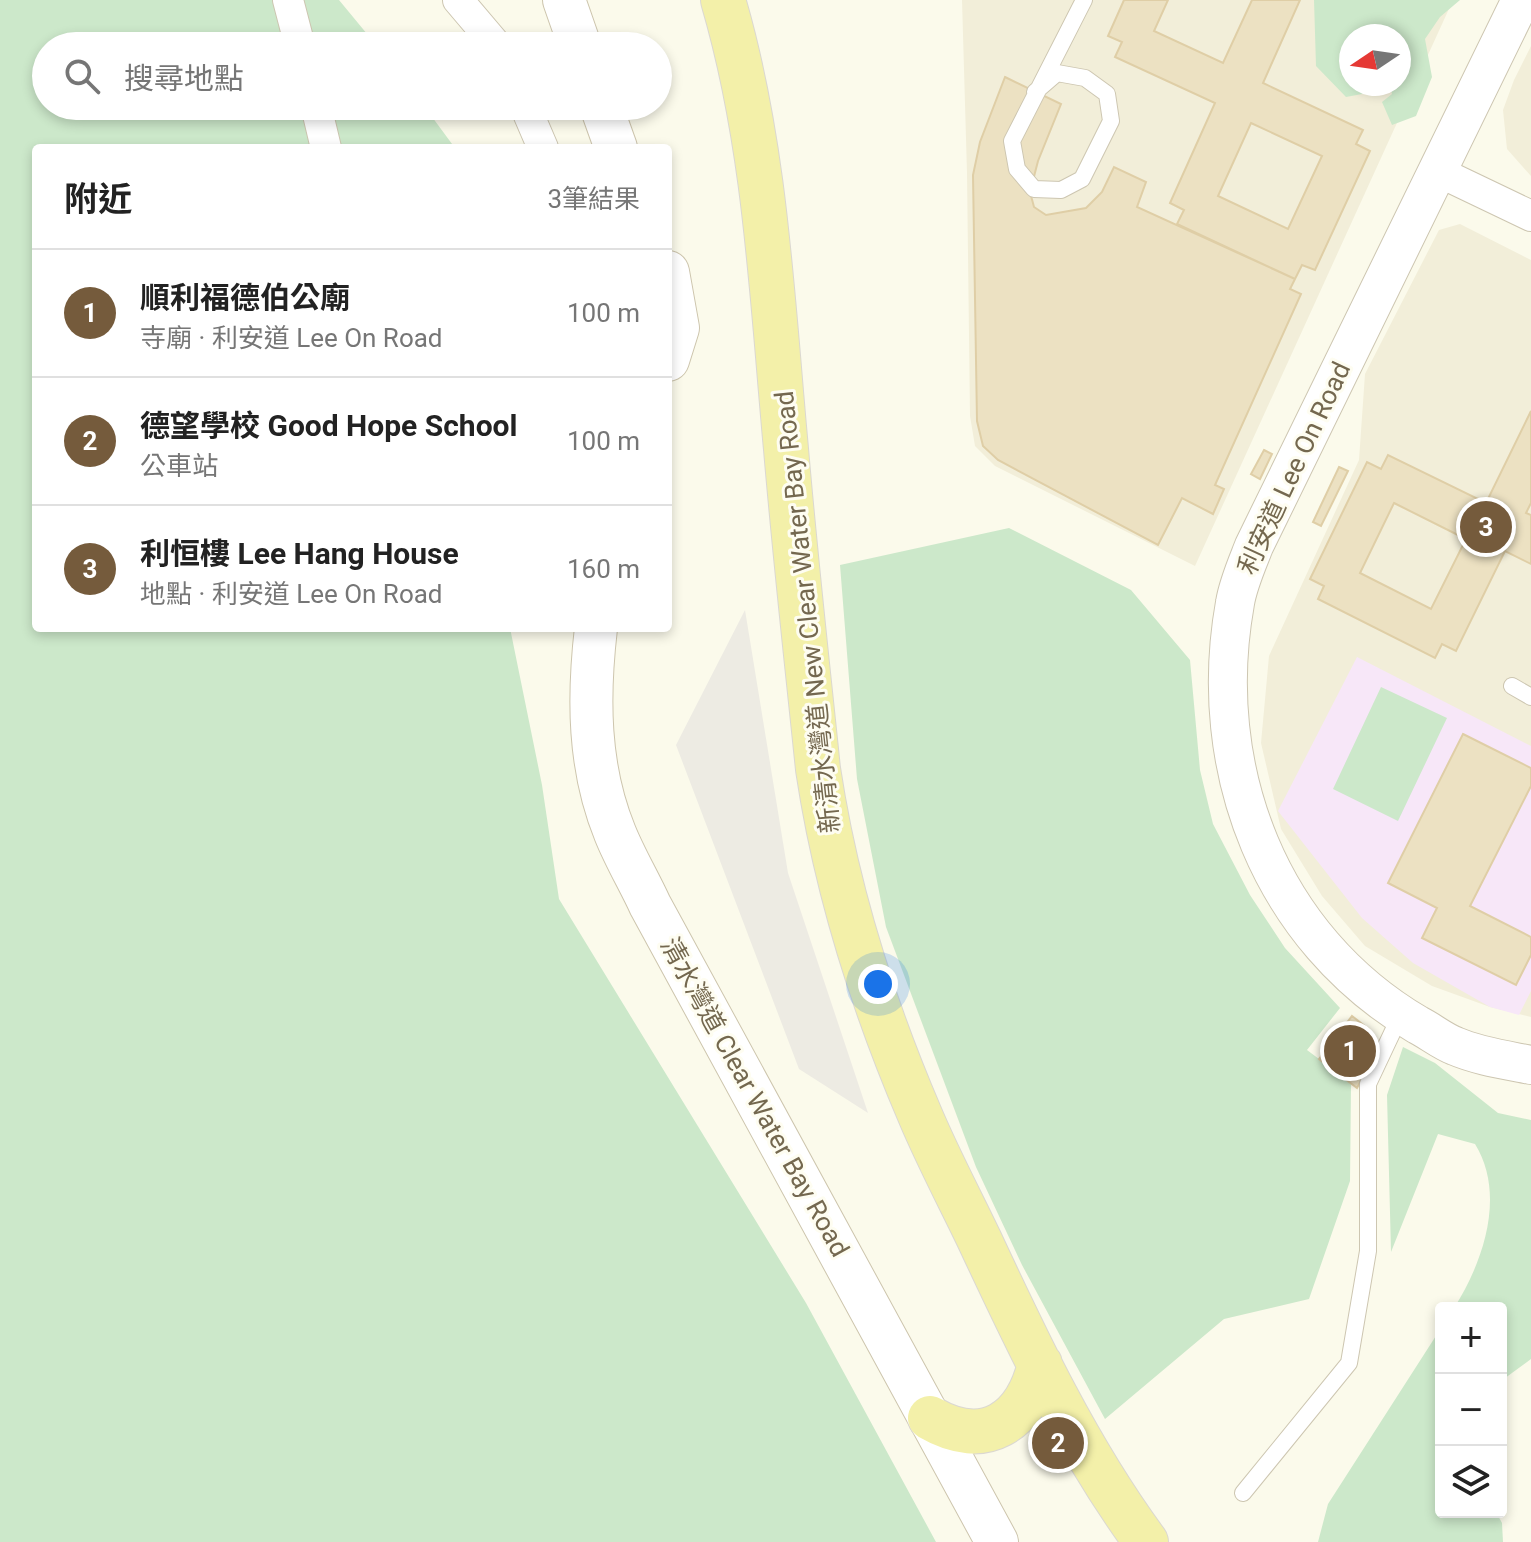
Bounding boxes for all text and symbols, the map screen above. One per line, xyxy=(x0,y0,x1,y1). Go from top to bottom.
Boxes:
north arrow xyxy=(1339,24,1411,96)
search box xyxy=(32,32,672,120)
icon: search xyxy=(60,54,104,98)
text: 搜尋地點 xyxy=(124,61,244,96)
text: 附近 xyxy=(64,179,132,219)
text: 3筆結果 xyxy=(547,184,640,214)
text: 順利福德伯公廟 xyxy=(140,280,350,315)
text: 1 xyxy=(83,298,97,328)
text: 100 m xyxy=(567,298,640,328)
text: 寺廟 · 利安道 Lee On Road xyxy=(140,323,443,353)
street label: 利安道 Lee On Road xyxy=(1232,357,1356,579)
street label: 新清水灣道 New Clear Water Bay Road xyxy=(769,390,845,834)
text: 德望學校 Good Hope School xyxy=(140,408,517,443)
text: 2 xyxy=(83,426,97,456)
text: 100 m xyxy=(567,426,640,456)
text: 公車站 xyxy=(140,451,218,481)
pin: 3 xyxy=(1460,497,1512,557)
text: 利恒樓 Lee Hang House xyxy=(140,536,459,571)
text: 3 xyxy=(83,554,97,584)
text: 160 m xyxy=(567,554,640,584)
text: 地點 · 利安道 Lee On Road xyxy=(140,579,443,609)
street label: 清水灣道 Clear Water Bay Road xyxy=(655,932,855,1262)
your location xyxy=(858,964,898,1004)
pin: 1 xyxy=(1324,1021,1376,1081)
map controls xyxy=(1435,1302,1507,1518)
button: + xyxy=(1435,1302,1507,1374)
button: − xyxy=(1435,1374,1507,1446)
pin: 2 xyxy=(1032,1413,1084,1473)
button: layers xyxy=(1435,1446,1507,1518)

